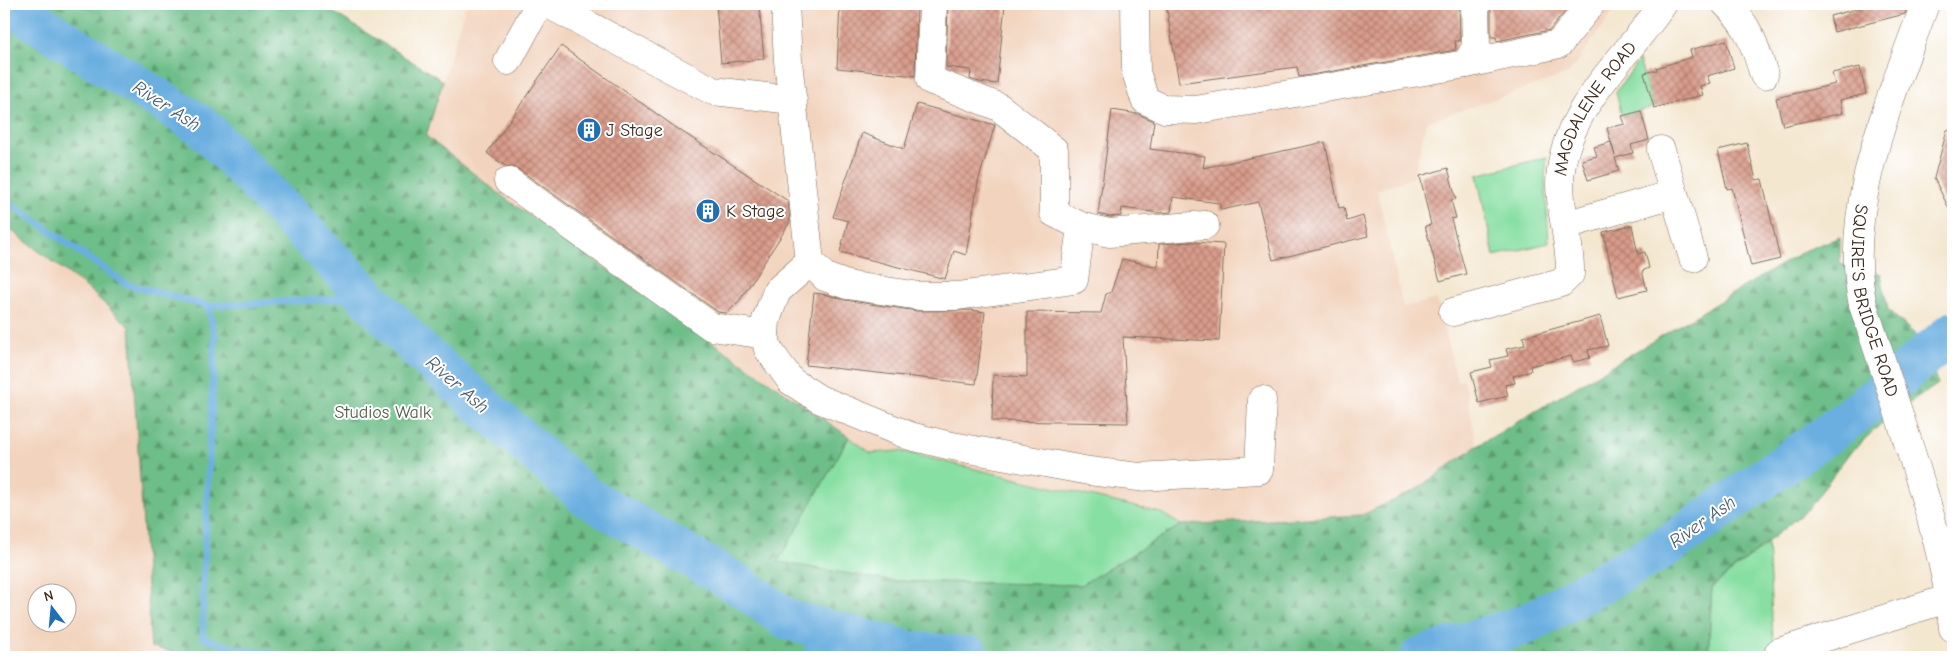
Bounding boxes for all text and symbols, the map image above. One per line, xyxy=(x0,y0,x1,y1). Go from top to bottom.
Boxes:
street label: MAGDALENE ROAD xyxy=(1550,37,1641,177)
water label: River Ash xyxy=(129,76,204,136)
building icon: J Stage xyxy=(576,117,602,143)
place label: J Stage xyxy=(606,120,663,141)
building icon: K Stage xyxy=(695,198,721,224)
place label: K Stage xyxy=(726,201,785,222)
street label: SQUIRE'S BRIDGE ROAD xyxy=(1847,203,1903,400)
water label: River Ash xyxy=(421,351,493,418)
park label: Studios Walk xyxy=(334,402,432,423)
water label: River Ash xyxy=(1665,491,1740,553)
north arrow xyxy=(28,584,78,634)
text: N xyxy=(42,587,55,605)

